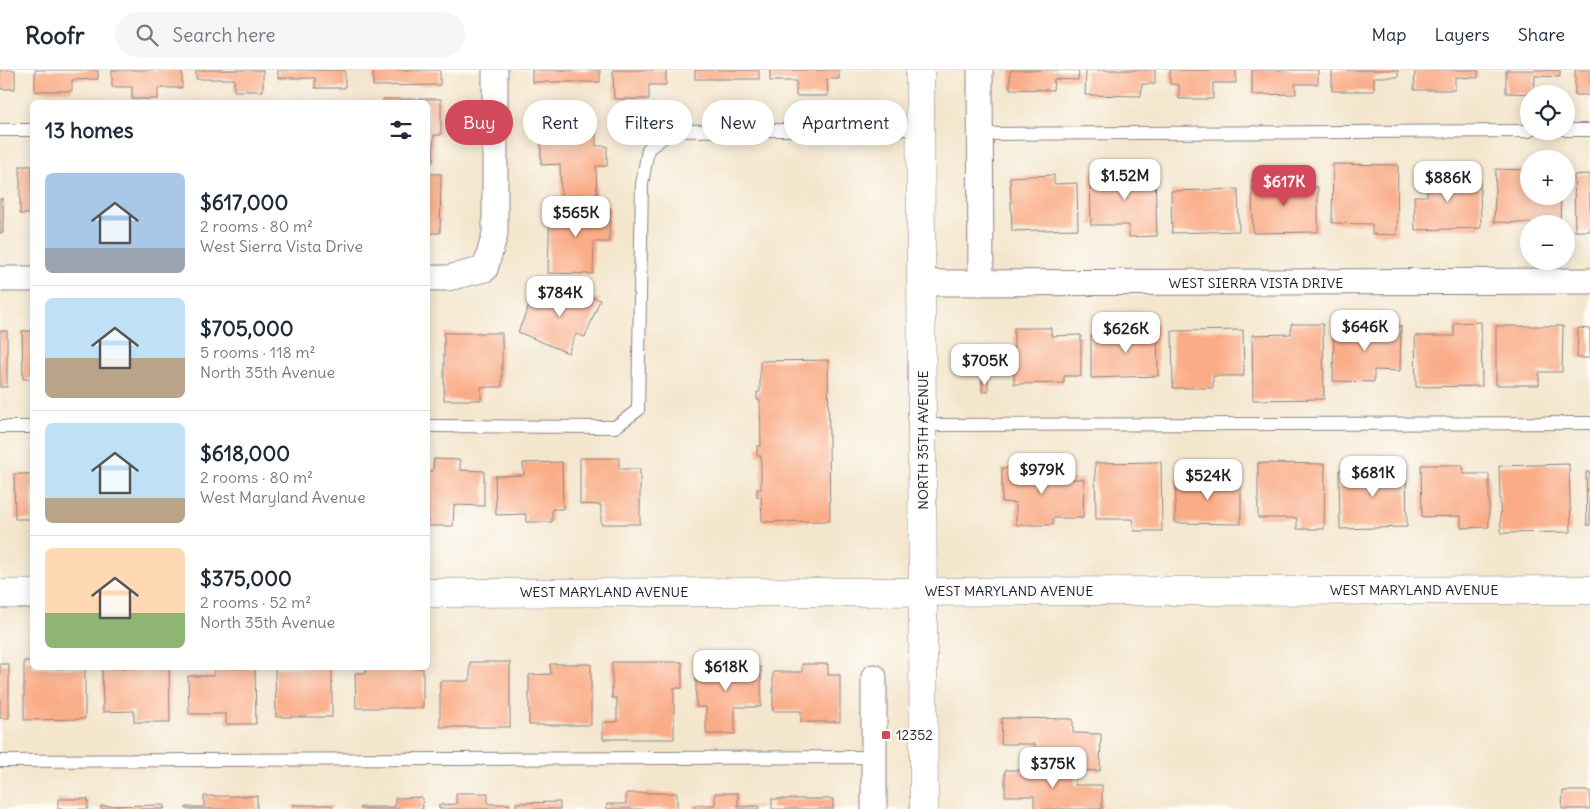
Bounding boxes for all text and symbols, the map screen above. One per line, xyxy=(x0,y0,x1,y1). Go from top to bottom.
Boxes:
search box xyxy=(115,12,465,57)
text: Roofr xyxy=(25,20,85,50)
icon: search xyxy=(133,21,161,49)
text: Search here xyxy=(173,23,276,47)
text: Map xyxy=(1371,23,1406,46)
text: Layers xyxy=(1434,23,1490,46)
text: Share xyxy=(1518,23,1565,46)
map controls xyxy=(1520,85,1575,270)
button: locate xyxy=(1520,85,1575,140)
chip: Buy xyxy=(445,100,513,145)
chip: Rent xyxy=(523,100,597,145)
chip: Filters xyxy=(607,100,692,145)
chip: New xyxy=(702,100,774,145)
chip: Apartment xyxy=(784,100,907,145)
icon: filters xyxy=(387,116,415,144)
text: 13 homes xyxy=(45,117,133,144)
button: + xyxy=(1520,150,1575,205)
pin: $1.52M xyxy=(1084,158,1166,201)
pin: $886K xyxy=(1413,160,1483,203)
pin: $617K xyxy=(1249,164,1319,207)
text: $1.52M xyxy=(1100,165,1150,185)
text: $886K xyxy=(1425,167,1471,187)
text: $617K xyxy=(1263,171,1305,191)
text: $617,000 xyxy=(200,189,288,216)
icon: home xyxy=(85,193,145,253)
pin: $565K xyxy=(541,196,611,238)
text: $565K xyxy=(553,202,599,222)
button: − xyxy=(1520,215,1575,270)
text: 2 rooms · 80 m² xyxy=(200,216,313,236)
text: West Sierra Vista Drive xyxy=(200,236,363,256)
street label: WEST SIERRA VISTA DRIVE xyxy=(1168,274,1344,292)
pin: $784K xyxy=(525,276,595,318)
text: $784K xyxy=(537,282,583,302)
pin: $646K xyxy=(1330,310,1400,352)
pin: $626K xyxy=(1091,312,1161,354)
text: $705,000 xyxy=(200,315,294,342)
text: $646K xyxy=(1342,316,1388,336)
icon: home xyxy=(85,318,145,378)
text: $626K xyxy=(1103,318,1149,338)
text: 5 rooms · 118 m² xyxy=(200,342,316,362)
pin: $705K xyxy=(950,344,1020,386)
text: $705K xyxy=(962,350,1008,370)
text: North 35th Avenue xyxy=(200,362,335,382)
street label: NORTH 35TH AVENUE xyxy=(914,370,932,510)
text: $618,000 xyxy=(200,440,290,467)
icon: home xyxy=(85,443,145,503)
pin: $979K xyxy=(1007,452,1077,495)
pin: $681K xyxy=(1338,456,1408,498)
pin: $524K xyxy=(1173,458,1243,501)
text: $979K xyxy=(1020,459,1065,479)
text: $681K xyxy=(1351,462,1395,482)
text: $524K xyxy=(1185,465,1231,485)
text: 2 rooms · 80 m² xyxy=(200,467,313,487)
text: West Maryland Avenue xyxy=(200,487,366,507)
text: $375,000 xyxy=(200,565,292,592)
icon: home xyxy=(85,568,145,628)
street label: WEST MARYLAND AVENUE xyxy=(1330,581,1498,599)
street label: WEST MARYLAND AVENUE xyxy=(925,582,1093,600)
street label: WEST MARYLAND AVENUE xyxy=(520,583,688,601)
text: 2 rooms · 52 m² xyxy=(200,592,311,612)
text: North 35th Avenue xyxy=(200,612,335,632)
pin: $618K xyxy=(691,650,761,692)
text: $618K xyxy=(704,656,748,676)
place label: 12352 xyxy=(896,726,933,744)
marker: 12352 xyxy=(880,729,892,741)
pin: $375K xyxy=(1018,746,1088,789)
text: $375K xyxy=(1031,753,1075,773)

